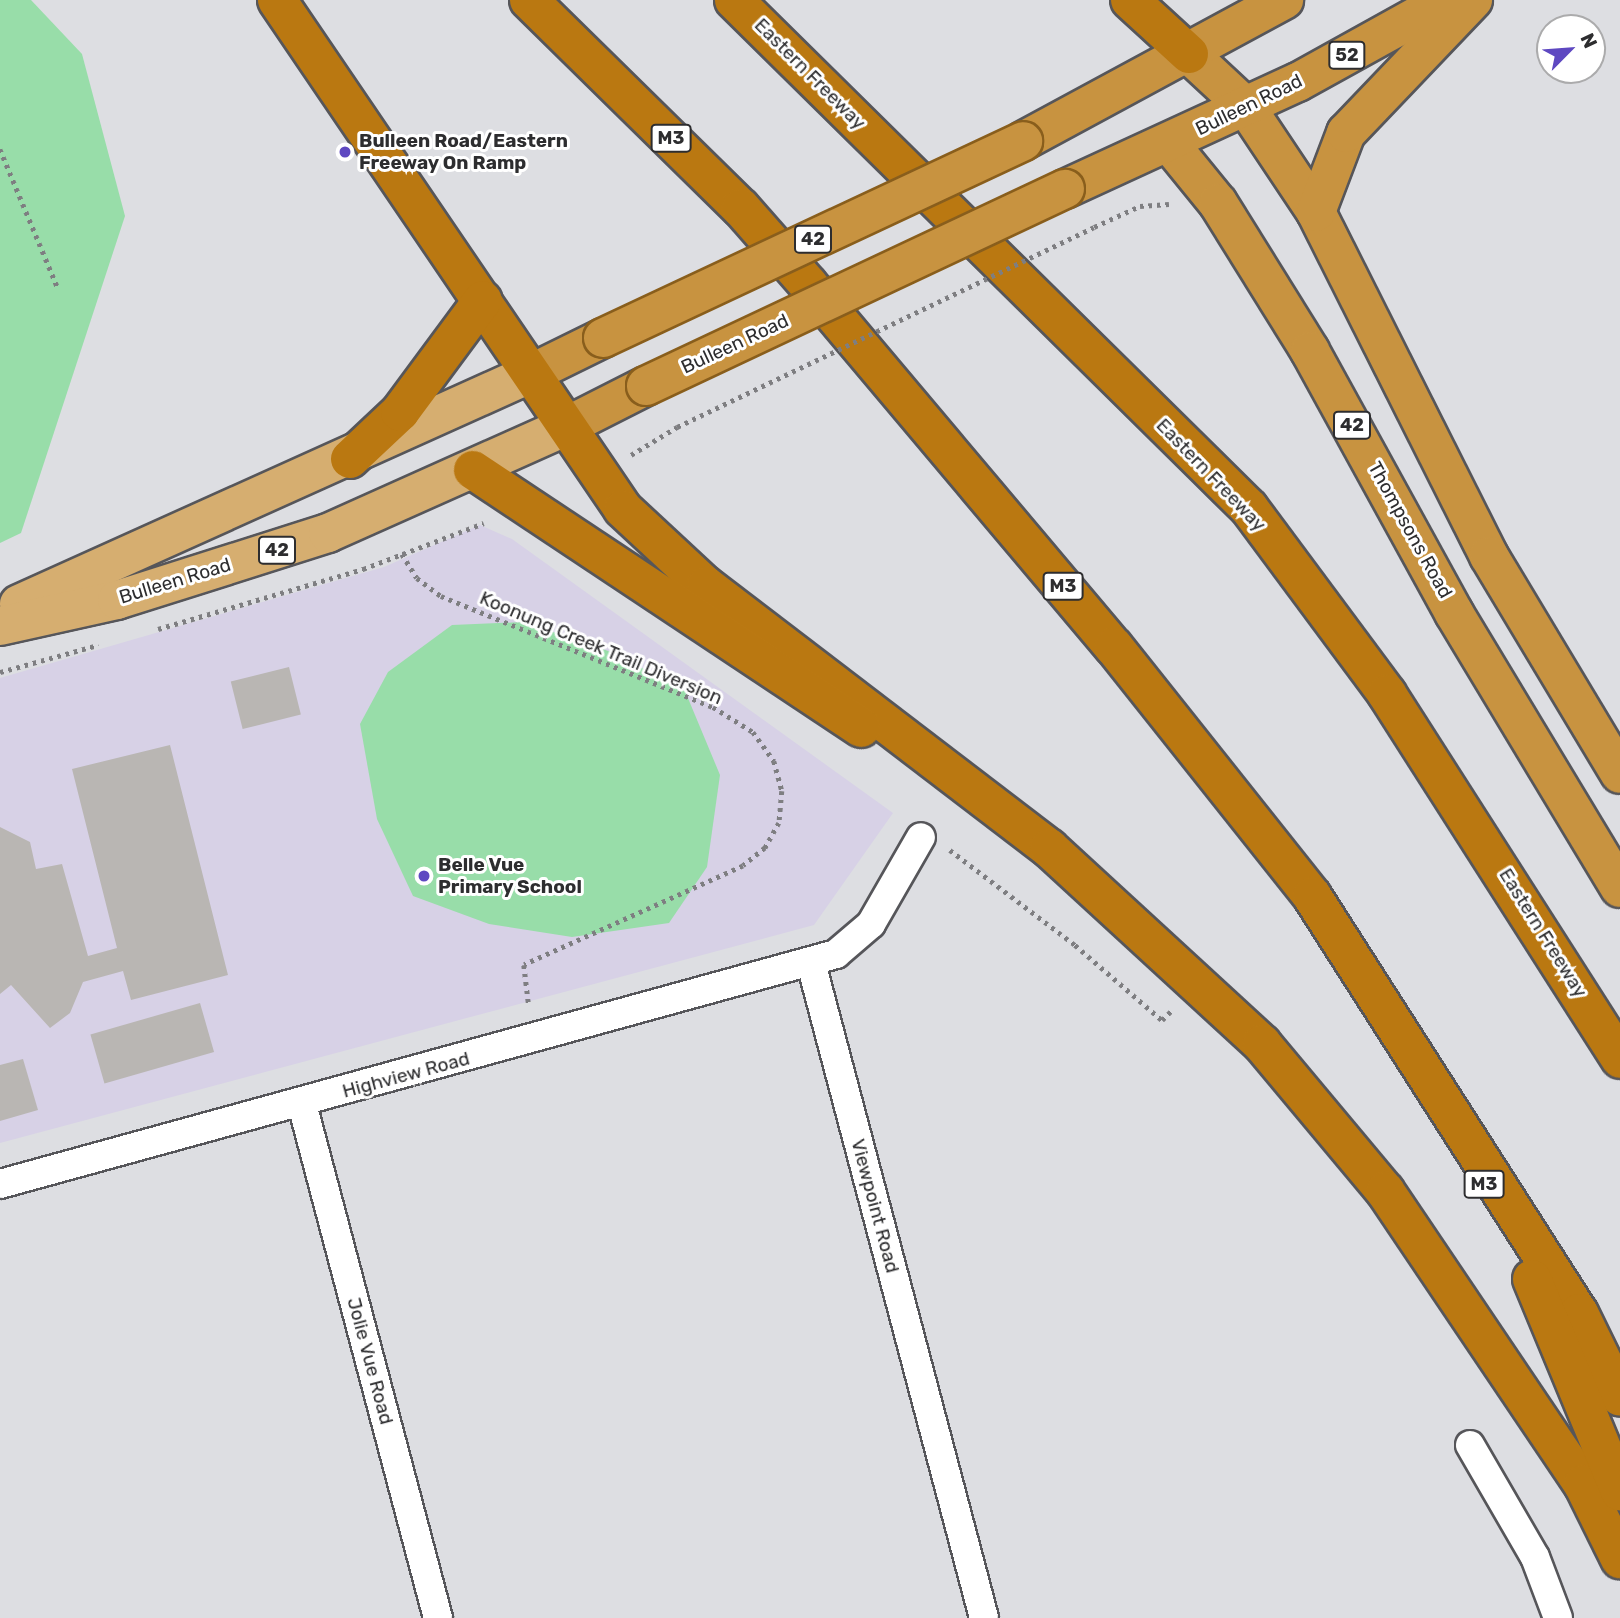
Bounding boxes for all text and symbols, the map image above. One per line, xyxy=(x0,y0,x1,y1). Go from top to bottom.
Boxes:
street label: Eastern Freeway xyxy=(750,14,870,134)
north arrow xyxy=(1536,14,1606,84)
text: N xyxy=(1575,30,1602,52)
road number: 52 xyxy=(1328,40,1366,70)
street label: Bulleen Road xyxy=(1192,69,1306,141)
road number: M3 xyxy=(650,124,692,153)
place label: Bulleen Road/Eastern Freeway On Ramp xyxy=(359,130,568,174)
marker: Bulleen Road/Eastern Freeway On Ramp xyxy=(337,144,353,160)
road number: 42 xyxy=(794,225,832,254)
street label: Bulleen Road xyxy=(678,309,792,379)
road number: 42 xyxy=(1333,410,1371,440)
street label: Eastern Freeway xyxy=(1151,414,1271,536)
street label: Thompsons Road xyxy=(1363,458,1457,602)
road number: 42 xyxy=(258,536,296,564)
street label: Bulleen Road xyxy=(116,553,234,609)
road number: M3 xyxy=(1042,572,1084,600)
street label: Koonung Creek Trail Diversion xyxy=(476,586,726,710)
place label: Belle Vue Primary School xyxy=(438,854,582,898)
street label: Eastern Freeway xyxy=(1494,864,1592,1002)
marker: Belle Vue Primary School xyxy=(416,868,432,884)
street label: Highview Road xyxy=(340,1047,472,1103)
street label: Viewpoint Road xyxy=(846,1136,904,1276)
road number: M3 xyxy=(1463,1170,1505,1198)
street label: Jolie Vue Road xyxy=(342,1295,398,1427)

